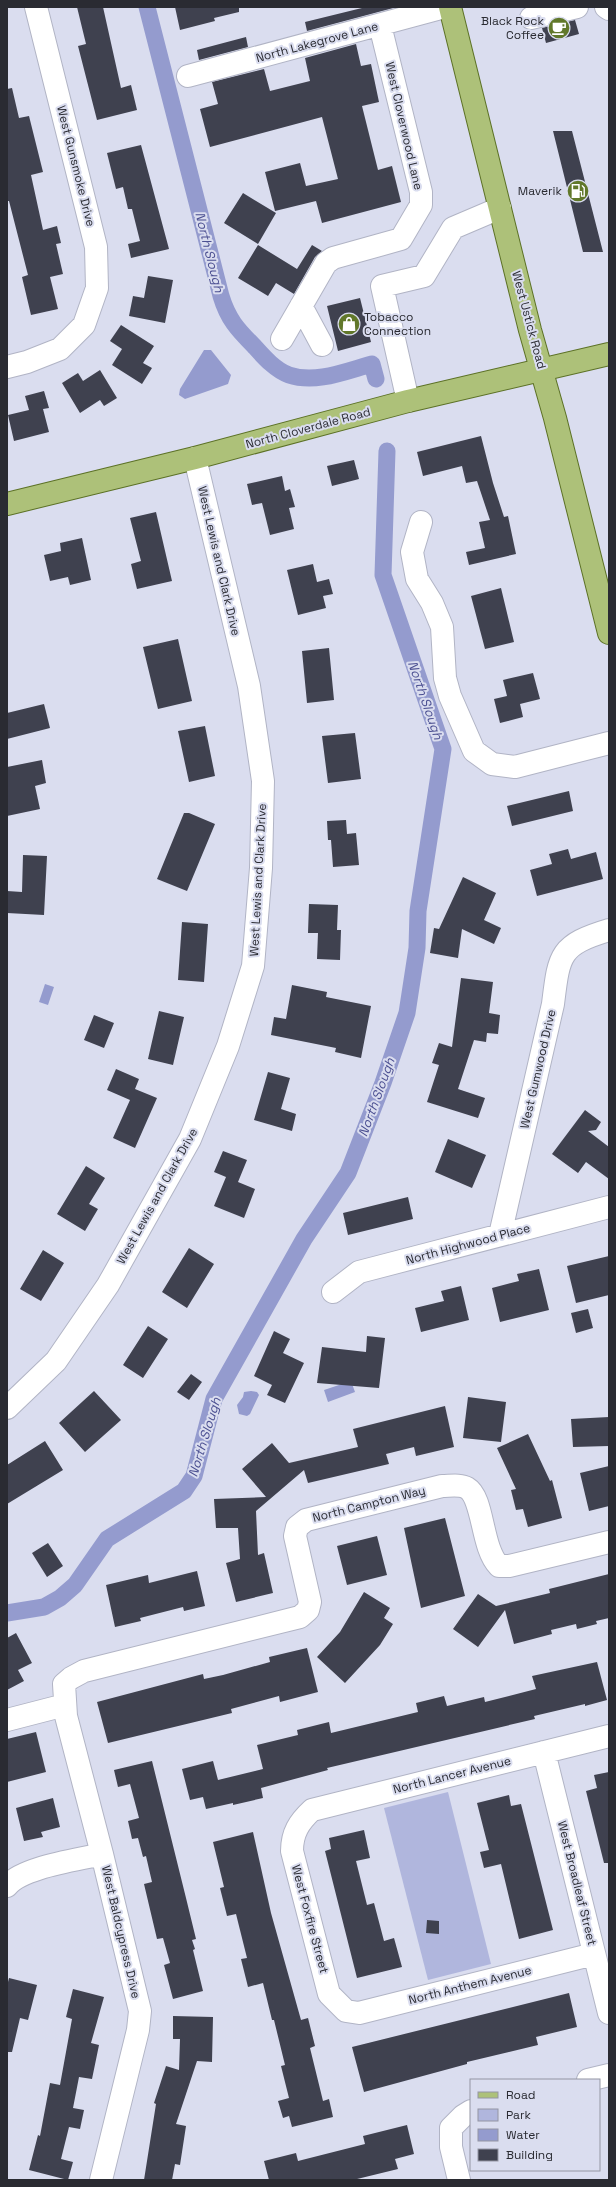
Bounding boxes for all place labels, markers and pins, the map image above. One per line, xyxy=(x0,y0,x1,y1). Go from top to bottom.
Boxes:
place label: Black Rock Coffee xyxy=(481,13,545,43)
cafe icon: Black Rock Coffee xyxy=(546,15,572,41)
fuel station icon: Maverik xyxy=(565,178,591,204)
place label: Maverik xyxy=(518,183,563,199)
place label: Tobacco Connection xyxy=(364,309,431,339)
shop icon: Tobacco Connection xyxy=(336,311,362,337)

